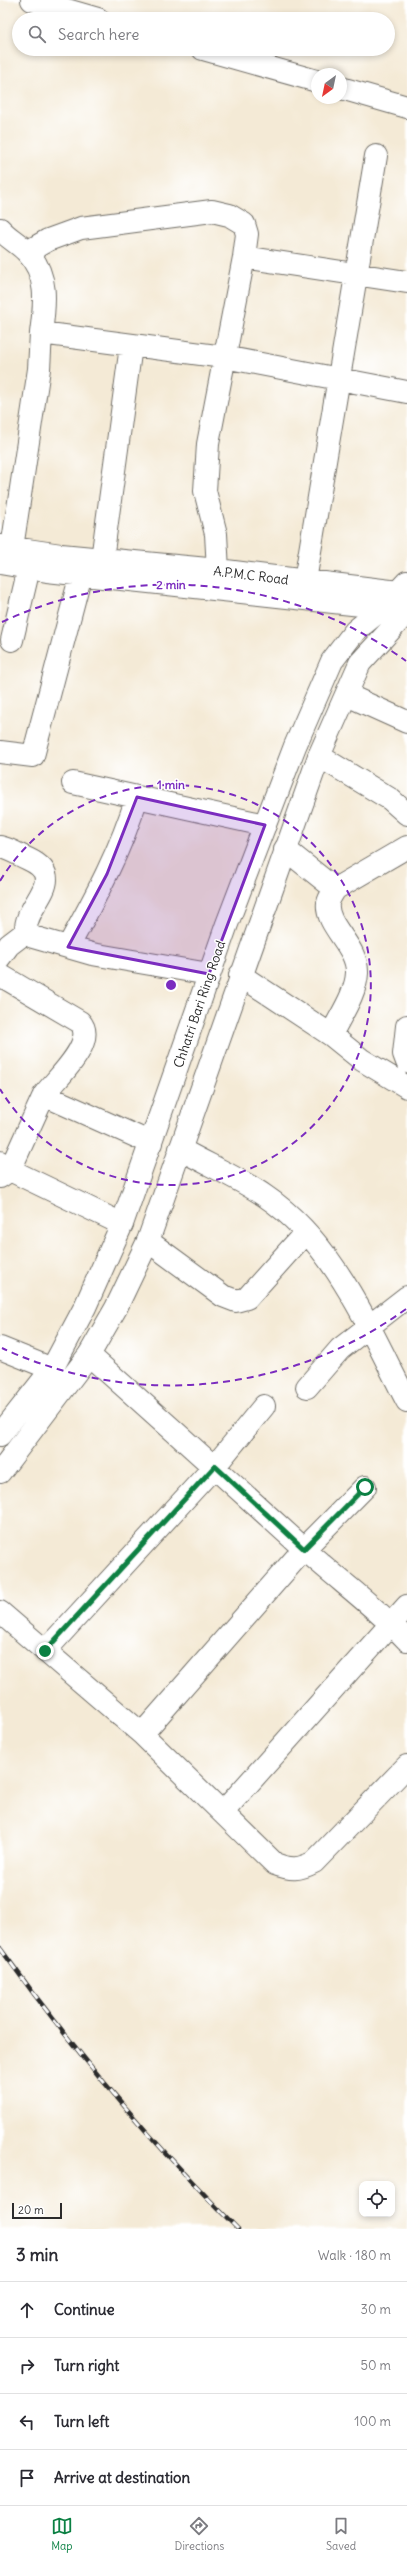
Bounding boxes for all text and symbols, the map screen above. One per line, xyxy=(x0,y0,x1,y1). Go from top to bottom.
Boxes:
search box xyxy=(12,12,395,56)
icon: search xyxy=(26,23,48,45)
text: Search here xyxy=(58,25,139,44)
north arrow xyxy=(311,68,347,104)
street label: A.P.M.C Road xyxy=(212,562,290,589)
text: 2 min xyxy=(156,577,186,592)
text: 1 min xyxy=(157,777,185,792)
street label: Chhatri Bari Ring Road xyxy=(170,938,229,1070)
centre of rings xyxy=(164,978,178,992)
route start xyxy=(356,1478,374,1496)
route end xyxy=(36,1642,54,1660)
map controls xyxy=(359,2181,395,2217)
button: locate xyxy=(359,2181,395,2217)
scale bar xyxy=(12,2201,62,2220)
text: 20 m xyxy=(18,2203,44,2217)
text: 3 min xyxy=(16,2244,58,2266)
text: Walk · 180 m xyxy=(318,2247,391,2264)
icon: ahead xyxy=(16,2299,38,2321)
text: Continue xyxy=(54,2300,115,2319)
text: 30 m xyxy=(361,2301,391,2318)
icon: right xyxy=(16,2355,38,2377)
text: Turn right xyxy=(54,2356,119,2375)
text: 50 m xyxy=(360,2357,391,2374)
icon: left xyxy=(16,2411,38,2433)
text: Turn left xyxy=(54,2412,109,2431)
text: 100 m xyxy=(354,2413,391,2430)
icon: arrive xyxy=(16,2467,38,2489)
text: Arrive at destination xyxy=(54,2468,190,2487)
tab: Map xyxy=(51,2515,73,2553)
tab: Directions xyxy=(175,2515,224,2553)
tab: Saved xyxy=(326,2515,356,2553)

